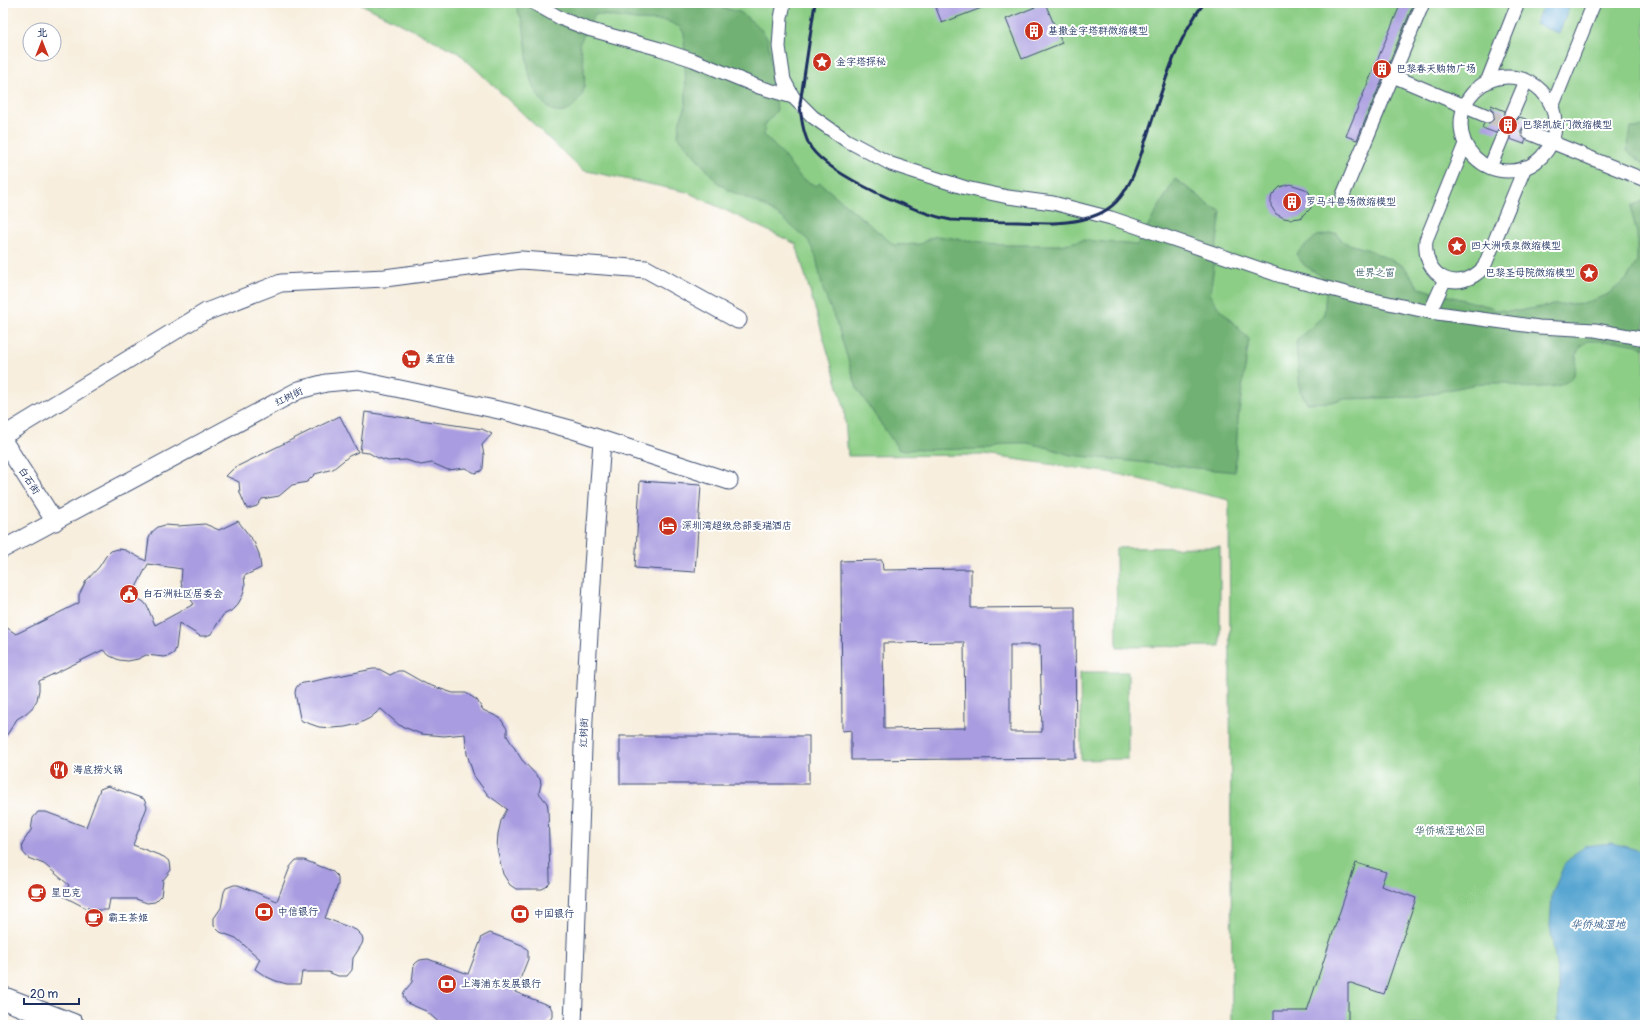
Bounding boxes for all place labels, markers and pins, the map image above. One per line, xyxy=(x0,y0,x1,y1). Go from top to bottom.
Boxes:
building icon: 基撒金字塔群微缩模型 xyxy=(1023,20,1045,42)
place label: 基撒金字塔群微缩模型 xyxy=(1048,25,1148,37)
place icon: 金字塔探秘 xyxy=(811,51,833,73)
place label: 金字塔探秘 xyxy=(836,56,886,68)
building icon: 巴黎春天购物广场 xyxy=(1371,58,1393,80)
place label: 巴黎春天购物广场 xyxy=(1396,63,1476,75)
building icon: 巴黎凯旋门微缩模型 xyxy=(1497,114,1519,136)
place label: 巴黎凯旋门微缩模型 xyxy=(1522,119,1612,131)
building icon: 罗马斗兽场微缩模型 xyxy=(1281,191,1303,213)
place label: 罗马斗兽场微缩模型 xyxy=(1306,196,1396,208)
place icon: 四大洲喷泉微缩模型 xyxy=(1446,235,1468,257)
place label: 四大洲喷泉微缩模型 xyxy=(1471,240,1561,252)
place icon: 巴黎圣母院微缩模型 xyxy=(1578,262,1600,284)
place label: 巴黎圣母院微缩模型 xyxy=(1485,267,1575,279)
supermarket icon: 美宜佳 xyxy=(400,348,422,370)
place label: 美宜佳 xyxy=(425,353,455,365)
hotel icon: 深圳湾超级总部斐瑞酒店 xyxy=(657,515,679,537)
place label: 深圳湾超级总部斐瑞酒店 xyxy=(682,520,792,532)
public building icon: 白石洲社区居委会 xyxy=(118,583,140,605)
place label: 白石洲社区居委会 xyxy=(143,588,223,600)
restaurant icon: 海底捞火锅 xyxy=(48,759,70,781)
place label: 海底捞火锅 xyxy=(73,764,123,776)
cafe icon: 星巴克 xyxy=(26,882,48,904)
place label: 星巴克 xyxy=(51,887,81,899)
bank icon: 中信银行 xyxy=(253,901,275,923)
bank icon: 中国银行 xyxy=(509,903,531,925)
place label: 中信银行 xyxy=(278,906,318,918)
cafe icon: 霸王茶姬 xyxy=(83,907,105,929)
place label: 中国银行 xyxy=(534,908,574,920)
place label: 霸王茶姬 xyxy=(108,912,148,924)
bank icon: 上海浦东发展银行 xyxy=(436,973,458,995)
place label: 上海浦东发展银行 xyxy=(461,978,541,990)

